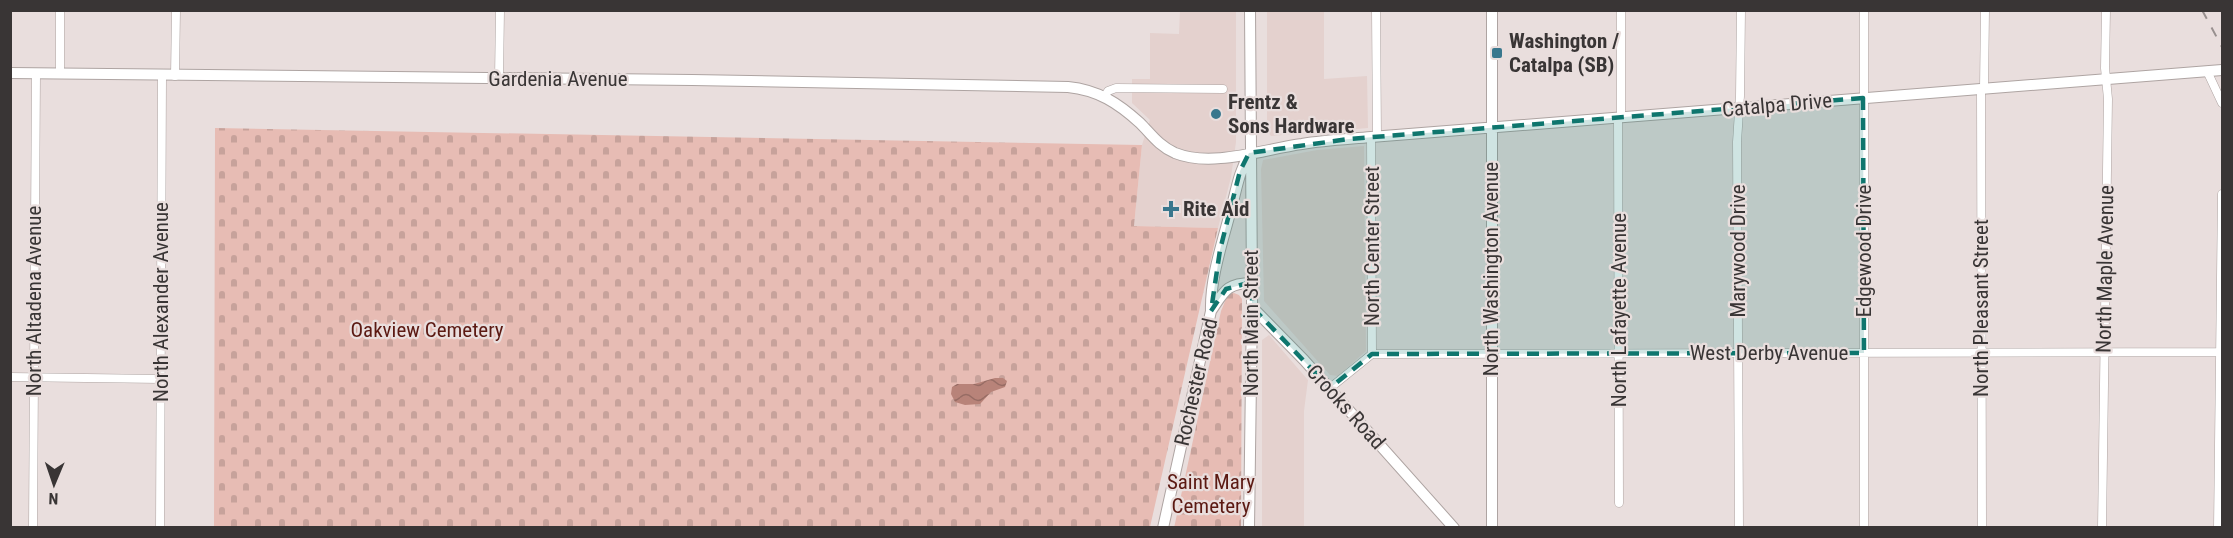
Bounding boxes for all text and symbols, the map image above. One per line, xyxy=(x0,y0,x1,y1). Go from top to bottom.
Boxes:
place label: Washington / Catalpa (SB) xyxy=(1509,29,1619,77)
marker: Washington / Catalpa (SB) xyxy=(1490,46,1504,60)
street label: Gardenia Avenue xyxy=(488,67,628,91)
street label: Catalpa Drive xyxy=(1721,88,1833,122)
place label: Frentz & Sons Hardware xyxy=(1228,90,1354,138)
marker: Frentz & Sons Hardware xyxy=(1209,107,1223,121)
street label: North Washington Avenue xyxy=(1479,162,1503,376)
street label: North Center Street xyxy=(1360,166,1384,326)
street label: Marywood Drive xyxy=(1726,184,1750,318)
street label: Edgewood Drive xyxy=(1852,184,1876,317)
street label: North Maple Avenue xyxy=(2092,185,2118,353)
place label: Rite Aid xyxy=(1183,197,1249,221)
street label: North Alexander Avenue xyxy=(149,202,173,402)
marker: Rite Aid xyxy=(1164,202,1178,216)
street label: North Altadena Avenue xyxy=(22,206,46,396)
street label: North Lafayette Avenue xyxy=(1607,213,1631,407)
street label: North Pleasant Street xyxy=(1969,219,1993,397)
street label: North Main Street xyxy=(1239,250,1263,396)
street label: Rochester Road xyxy=(1170,316,1222,448)
park label: Oakview Cemetery xyxy=(350,318,504,342)
street label: West Derby Avenue xyxy=(1690,341,1848,365)
street label: Crooks Road xyxy=(1302,360,1390,454)
north arrow xyxy=(24,454,84,514)
park label: Saint Mary Cemetery xyxy=(1167,470,1255,518)
text: N xyxy=(48,489,59,508)

